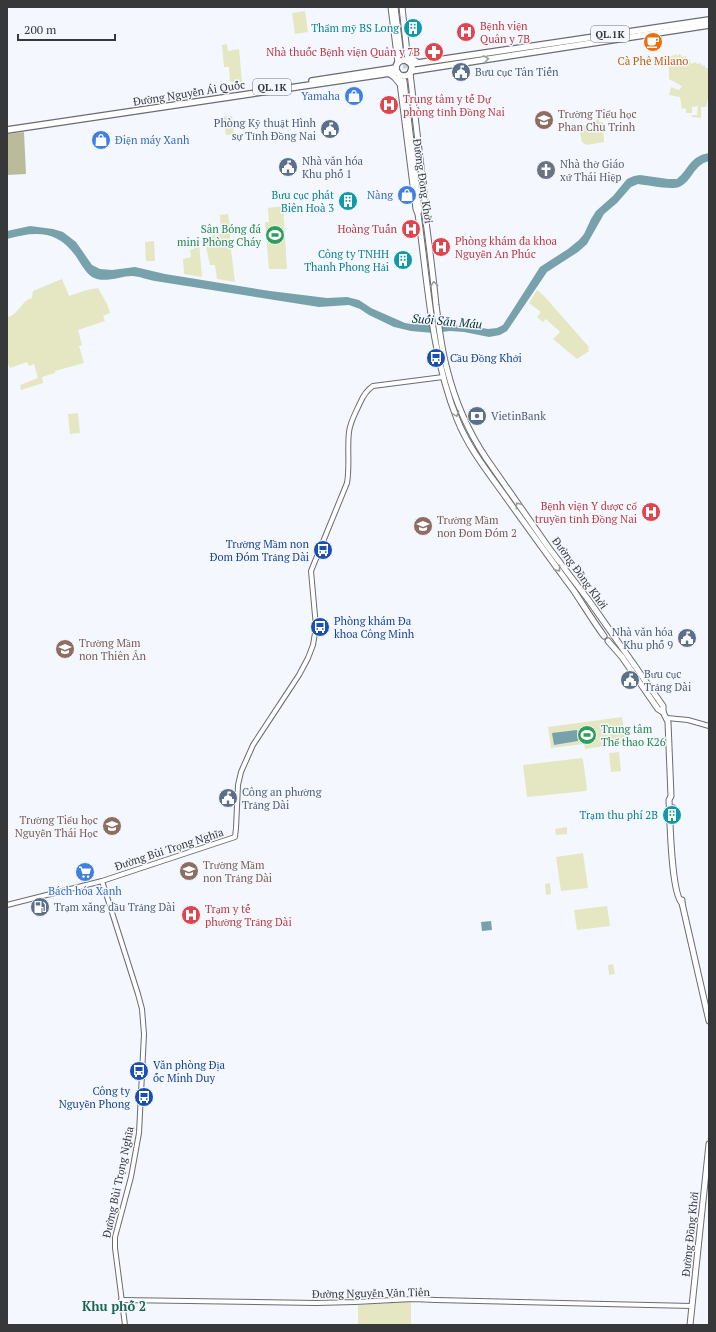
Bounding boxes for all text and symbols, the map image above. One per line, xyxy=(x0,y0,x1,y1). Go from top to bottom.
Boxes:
scale bar xyxy=(18,16,115,42)
building icon: Thẩm mỹ BS Long xyxy=(402,17,424,39)
place label: Bệnh viện Quân y 7B xyxy=(480,19,530,46)
place label: Thẩm mỹ BS Long xyxy=(311,21,399,35)
hospital icon: Bệnh viện Quân y 7B xyxy=(455,21,477,43)
text: 200 m xyxy=(24,22,57,37)
road number: QL.1K xyxy=(591,26,629,42)
cafe icon: Cà Phê Milano xyxy=(642,31,664,53)
pharmacy icon: Nhà thuốc Bệnh viện Quân y 7B xyxy=(423,41,445,63)
place label: Nhà thuốc Bệnh viện Quân y 7B xyxy=(266,45,420,59)
place label: Cà Phê Milano xyxy=(618,54,688,68)
one-way arrow xyxy=(483,56,489,64)
public building icon: Bưu cục Tân Tiến xyxy=(450,61,472,83)
place label: Bưu cục Tân Tiến xyxy=(475,65,559,79)
street label: Đường Nguyễn Ái Quốc xyxy=(132,77,246,109)
road number: QL.1K xyxy=(253,79,291,95)
shop icon: Yamaha xyxy=(343,85,365,107)
place label: Yamaha xyxy=(301,89,340,103)
place label: Trung tâm y tế Dự phòng tỉnh Đồng Nai xyxy=(403,92,505,119)
hospital icon: Trung tâm y tế Dự phòng tỉnh Đồng Nai xyxy=(378,94,400,116)
place label: Trường Tiểu học Phan Chu Trinh xyxy=(558,107,637,134)
school or university icon: Trường Tiểu học Phan Chu Trinh xyxy=(533,109,555,131)
place label: Phòng Kỹ thuật Hình sự Tỉnh Đồng Nai xyxy=(214,116,317,143)
public building icon: Phòng Kỹ thuật Hình sự Tỉnh Đồng Nai xyxy=(319,118,341,140)
shop icon: Điện máy Xanh xyxy=(90,129,112,151)
place label: Điện máy Xanh xyxy=(115,133,190,147)
street label: Đường Đồng Khởi xyxy=(410,138,436,224)
place label: Nhà văn hóa Khu phố 1 xyxy=(302,154,364,181)
public building icon: Nhà văn hóa Khu phố 1 xyxy=(277,156,299,178)
place label: Nhà thờ Giáo xứ Thái Hiệp xyxy=(560,157,624,184)
church icon: Nhà thờ Giáo xứ Thái Hiệp xyxy=(535,159,557,181)
shop icon: Nàng xyxy=(396,184,418,206)
place label: Bưu cục phát Biên Hoà 3 xyxy=(272,188,334,215)
place label: Nàng xyxy=(367,188,393,202)
building icon: Bưu cục phát Biên Hoà 3 xyxy=(337,190,359,212)
hospital icon: Hoàng Tuấn xyxy=(400,218,422,240)
place label: Sân Bóng đá mini Phòng Cháy xyxy=(177,222,261,249)
place label: Hoàng Tuấn xyxy=(337,222,397,236)
sports icon: Sân Bóng đá mini Phòng Cháy xyxy=(264,224,286,246)
place label: Phòng khám đa khoa Nguyễn An Phúc xyxy=(455,234,557,261)
hospital icon: Phòng khám đa khoa Nguyễn An Phúc xyxy=(430,236,452,258)
place label: Công ty TNHH Thanh Phong Hải xyxy=(304,247,389,274)
building icon: Công ty TNHH Thanh Phong Hải xyxy=(392,249,414,271)
one-way arrow xyxy=(430,281,439,287)
water label: Suối Săn Máu xyxy=(411,310,483,332)
bus stop icon: Cầu Đồng Khởi xyxy=(425,347,447,369)
place label: Cầu Đồng Khởi xyxy=(450,351,522,365)
bank icon: VietinBank xyxy=(466,405,488,427)
place label: VietinBank xyxy=(491,409,546,423)
one-way arrow xyxy=(451,411,459,418)
place label: Bệnh viện Y dược cổ truyền tỉnh Đồng Nai xyxy=(535,499,637,526)
hospital icon: Bệnh viện Y dược cổ truyền tỉnh Đồng Nai xyxy=(640,501,662,523)
one-way arrow xyxy=(516,502,523,509)
place label: Trường Mầm non Đom Đóm 2 xyxy=(437,513,517,540)
school or university icon: Trường Mầm non Đom Đóm 2 xyxy=(412,515,434,537)
street label: Đường Đồng Khởi xyxy=(549,534,611,612)
place label: Trường Mầm non Đom Đóm Trảng Dài xyxy=(210,537,309,564)
bus stop icon: Trường Mầm non Đom Đóm Trảng Dài xyxy=(312,539,334,561)
one-way arrow xyxy=(553,565,560,572)
place label: Phòng khám Đa khoa Công Minh xyxy=(334,614,415,641)
bus stop icon: Phòng khám Đa khoa Công Minh xyxy=(309,616,331,638)
place label: Nhà văn hóa Khu phố 9 xyxy=(612,625,673,652)
public building icon: Nhà văn hóa Khu phố 9 xyxy=(676,627,698,649)
place label: Trường Mầm non Thiên Ân xyxy=(79,636,146,663)
school or university icon: Trường Mầm non Thiên Ân xyxy=(54,638,76,660)
place label: Bưu cục Trảng Dài xyxy=(644,667,691,694)
public building icon: Bưu cục Trảng Dài xyxy=(619,669,641,691)
place label: Trung tâm Thể thao K26 xyxy=(601,722,666,749)
sports icon: Trung tâm Thể thao K26 xyxy=(576,724,598,746)
place label: Công an phường Trảng Dài xyxy=(242,785,322,812)
public building icon: Công an phường Trảng Dài xyxy=(217,787,239,809)
building icon: Trạm thu phí 2B xyxy=(661,804,683,826)
place label: Trạm thu phí 2B xyxy=(579,808,658,822)
place label: Trường Tiểu học Nguyễn Thái Học xyxy=(15,813,98,840)
school or university icon: Trường Tiểu học Nguyễn Thái Học xyxy=(101,815,123,837)
street label: Đường Bùi Trọng Nghĩa xyxy=(113,825,226,873)
place label: Trường Mầm non Trảng Dài xyxy=(203,858,272,885)
school or university icon: Trường Mầm non Trảng Dài xyxy=(178,860,200,882)
supermarket icon: Bách hóa Xanh xyxy=(74,861,96,883)
place label: Bách hóa Xanh xyxy=(48,884,122,898)
fuel station icon: Trạm xăng dầu Trảng Dài xyxy=(29,896,51,918)
place label: Trạm xăng dầu Trảng Dài xyxy=(54,900,175,914)
place label: Trạm y tế phường Trảng Dài xyxy=(205,902,292,929)
hospital icon: Trạm y tế phường Trảng Dài xyxy=(180,904,202,926)
place label: Văn phòng Địa ốc Minh Duy xyxy=(153,1058,225,1085)
bus stop icon: Văn phòng Địa ốc Minh Duy xyxy=(128,1060,150,1082)
place label: Công ty Nguyễn Phong xyxy=(59,1084,130,1111)
bus stop icon: Công ty Nguyễn Phong xyxy=(133,1086,155,1108)
street label: Đường Bùi Trọng Nghĩa xyxy=(99,1124,137,1239)
street label: Đường Đồng Khởi xyxy=(679,1191,701,1277)
street label: Đường Nguyễn Văn Tiên xyxy=(312,1285,431,1301)
district label: Khu phố 2 xyxy=(82,1297,146,1315)

